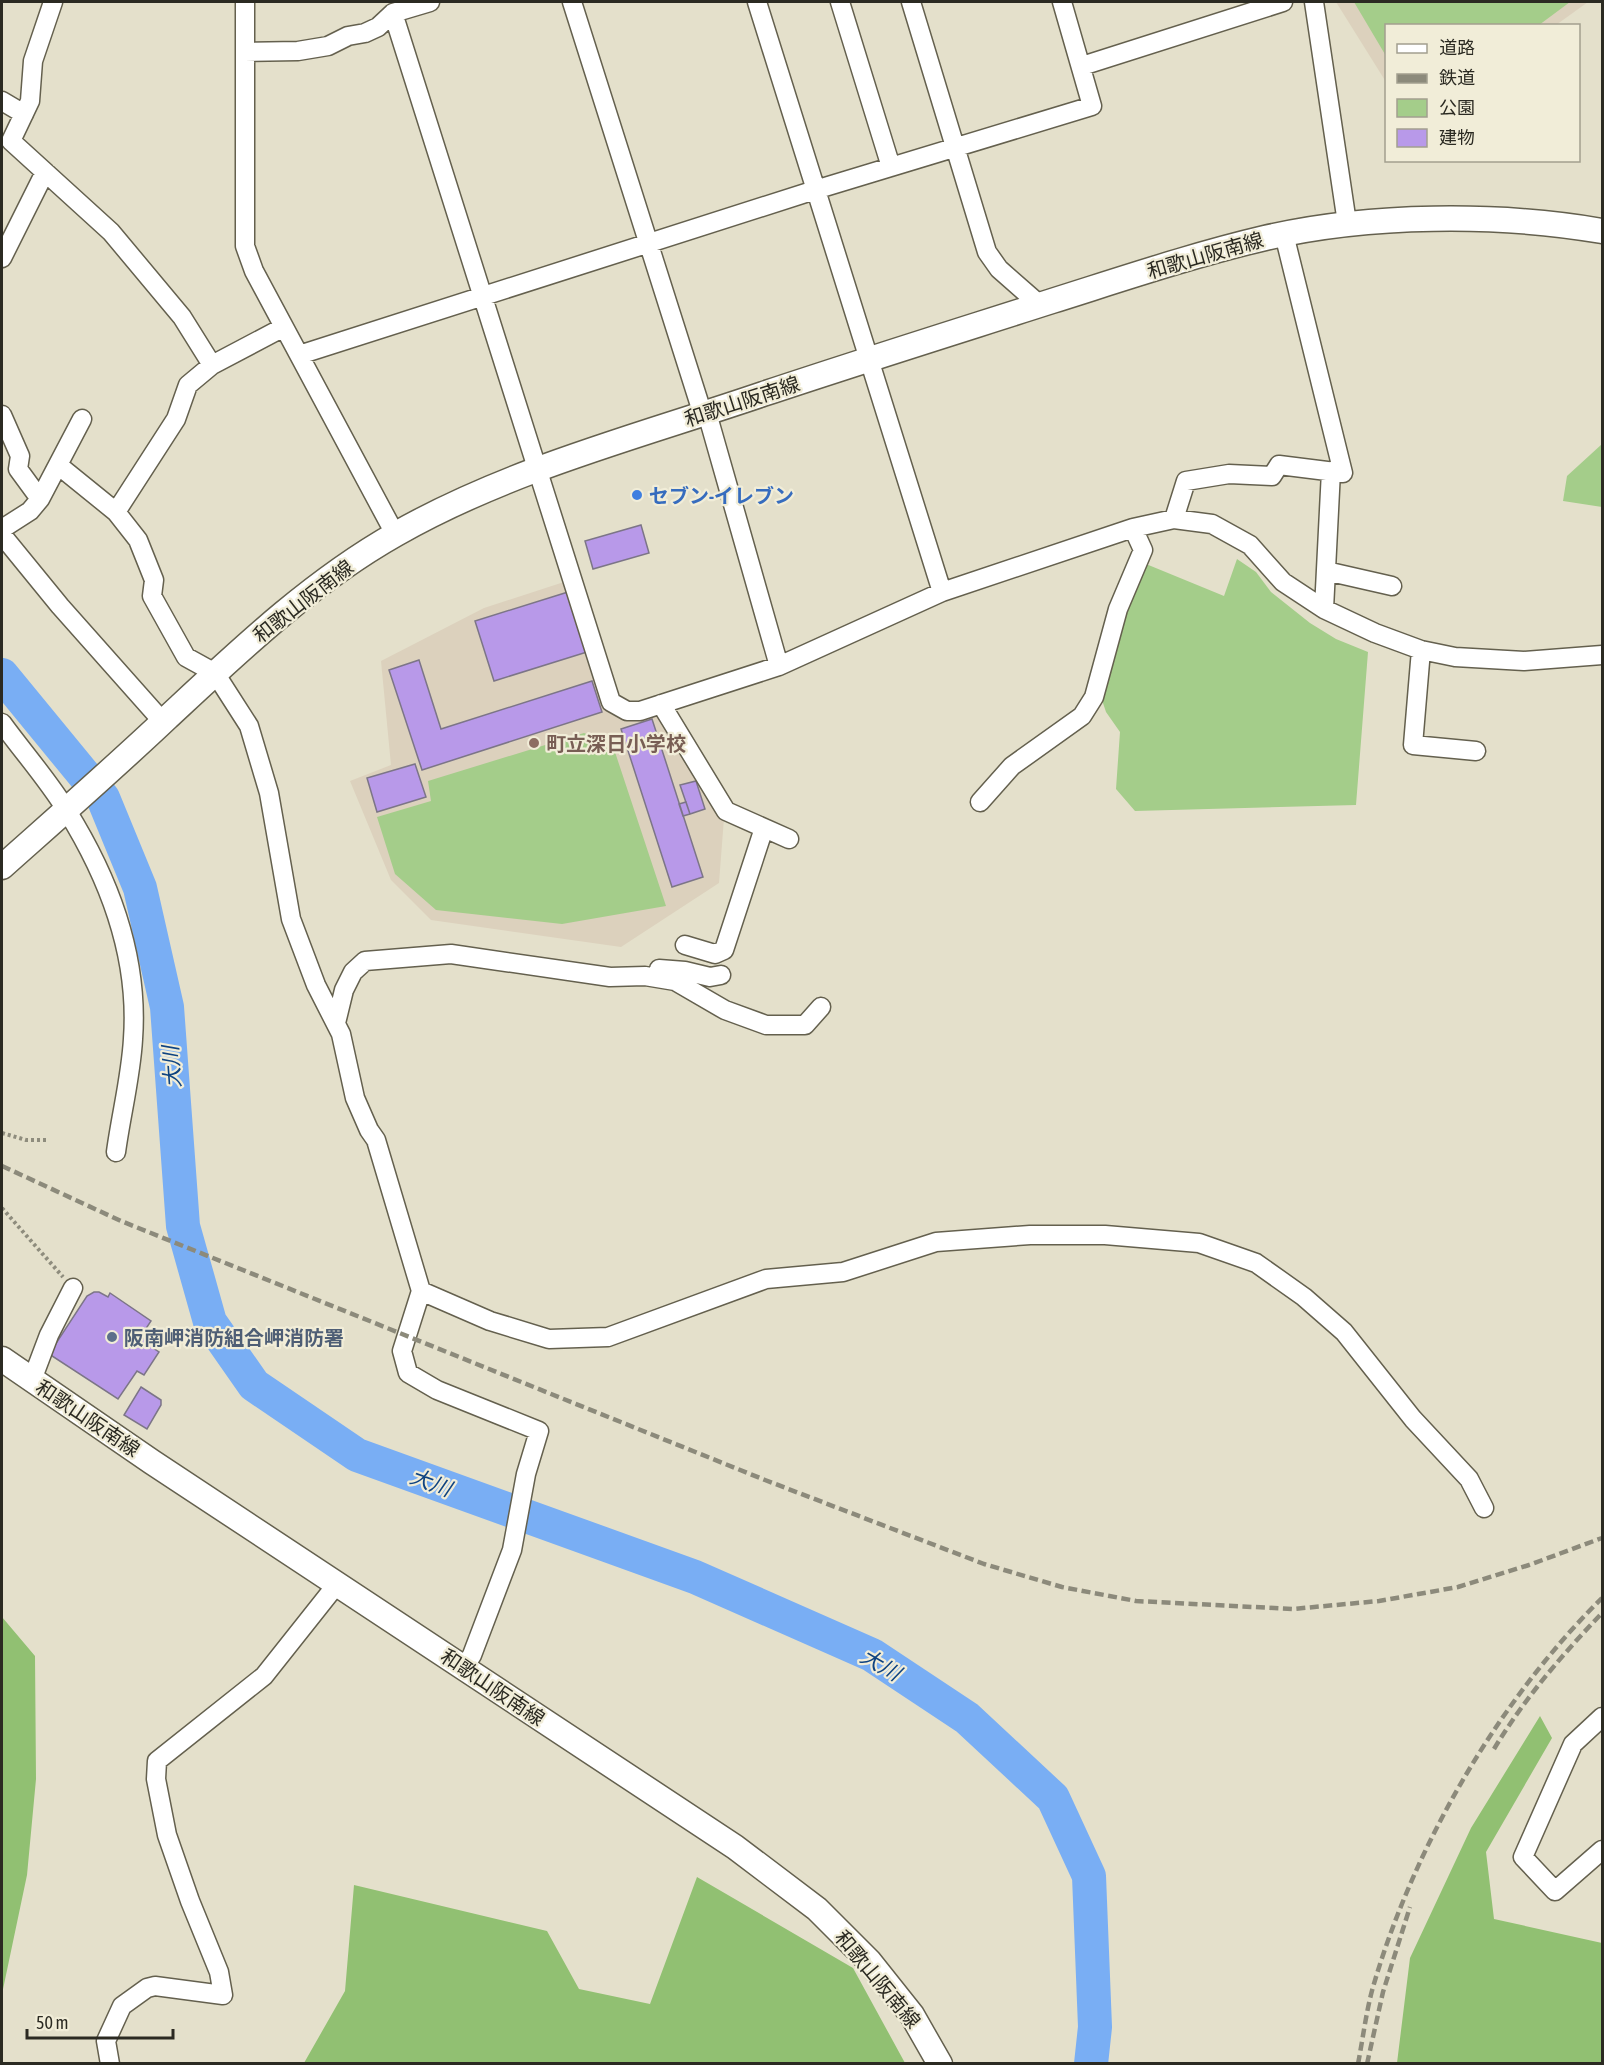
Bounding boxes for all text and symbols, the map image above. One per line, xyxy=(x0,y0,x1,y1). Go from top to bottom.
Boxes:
legend xyxy=(1385,24,1580,162)
text: 道路 xyxy=(1439,37,1475,58)
text: 鉄道 xyxy=(1439,67,1475,88)
text: 公園 xyxy=(1439,97,1475,118)
text: 建物 xyxy=(1439,127,1475,148)
street label: 和歌山阪南線 xyxy=(1144,227,1266,283)
street label: 和歌山阪南線 xyxy=(681,372,803,430)
place label: セブン-イレブン xyxy=(649,484,794,507)
marker: セブン-イレブン xyxy=(630,488,644,502)
street label: 和歌山阪南線 xyxy=(249,555,357,647)
place label: 町立深日小学校 xyxy=(546,732,686,755)
marker: 町立深日小学校 xyxy=(527,736,541,750)
water label: 大川 xyxy=(157,1043,184,1089)
place label: 阪南岬消防組合岬消防署 xyxy=(124,1326,344,1349)
marker: 阪南岬消防組合岬消防署 xyxy=(105,1330,119,1344)
street label: 和歌山阪南線 xyxy=(32,1375,144,1461)
water label: 大川 xyxy=(407,1464,457,1501)
water label: 大川 xyxy=(857,1643,907,1686)
street label: 和歌山阪南線 xyxy=(437,1644,549,1730)
street label: 和歌山阪南線 xyxy=(831,1926,925,2032)
scale bar xyxy=(27,2002,172,2040)
text: 50 m xyxy=(36,2012,68,2033)

